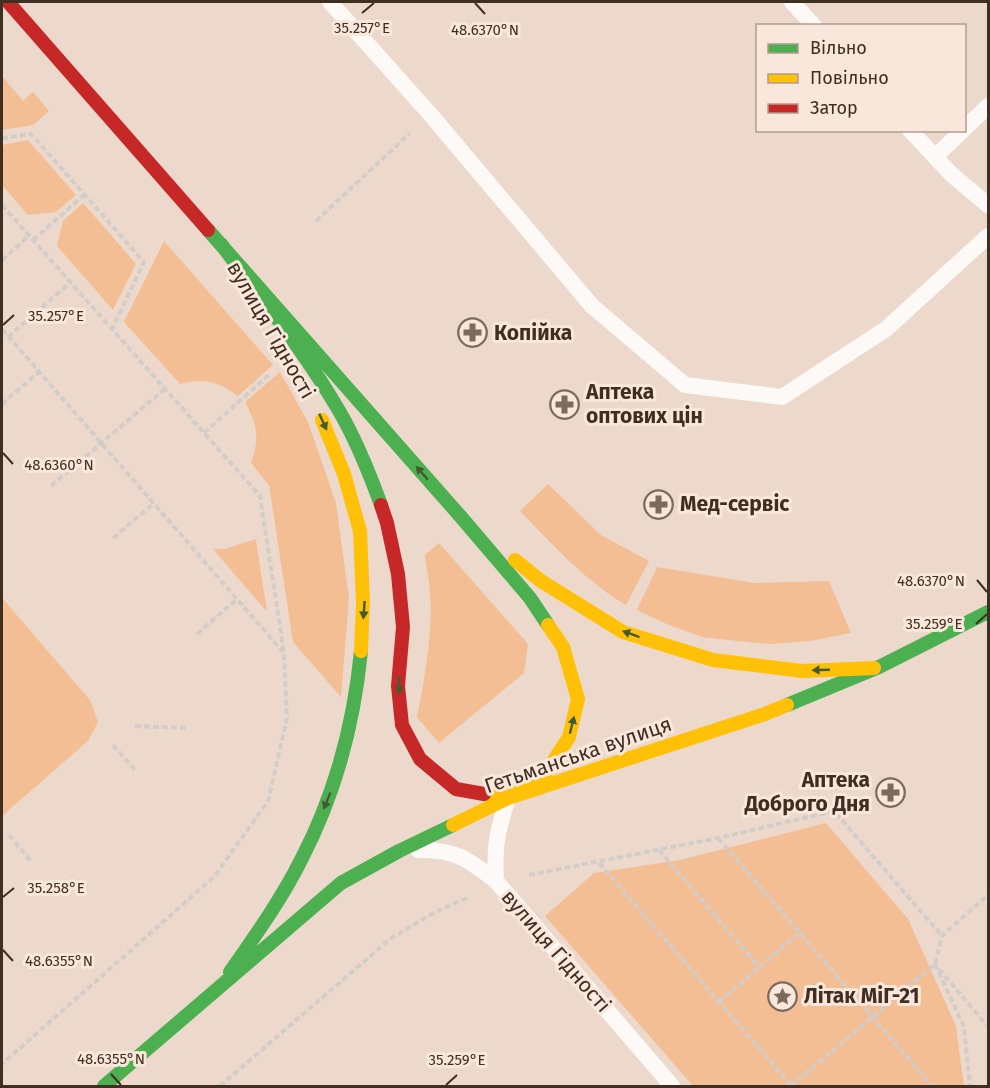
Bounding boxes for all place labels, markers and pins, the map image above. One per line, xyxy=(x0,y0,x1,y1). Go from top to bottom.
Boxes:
pharmacy icon: Копійка xyxy=(457,317,489,349)
place label: Копійка xyxy=(494,320,572,346)
place label: Аптека оптових цін xyxy=(585,379,703,429)
pharmacy icon: Аптека оптових цін xyxy=(549,388,581,420)
pharmacy icon: Мед-сервіс xyxy=(643,488,675,520)
place label: Мед-сервіс xyxy=(680,491,789,517)
place label: Аптека Доброго Дня xyxy=(744,767,870,817)
pharmacy icon: Аптека Доброго Дня xyxy=(875,776,907,808)
place icon: Літак МіГ-21 xyxy=(767,980,799,1012)
place label: Літак МіГ-21 xyxy=(804,983,919,1009)

